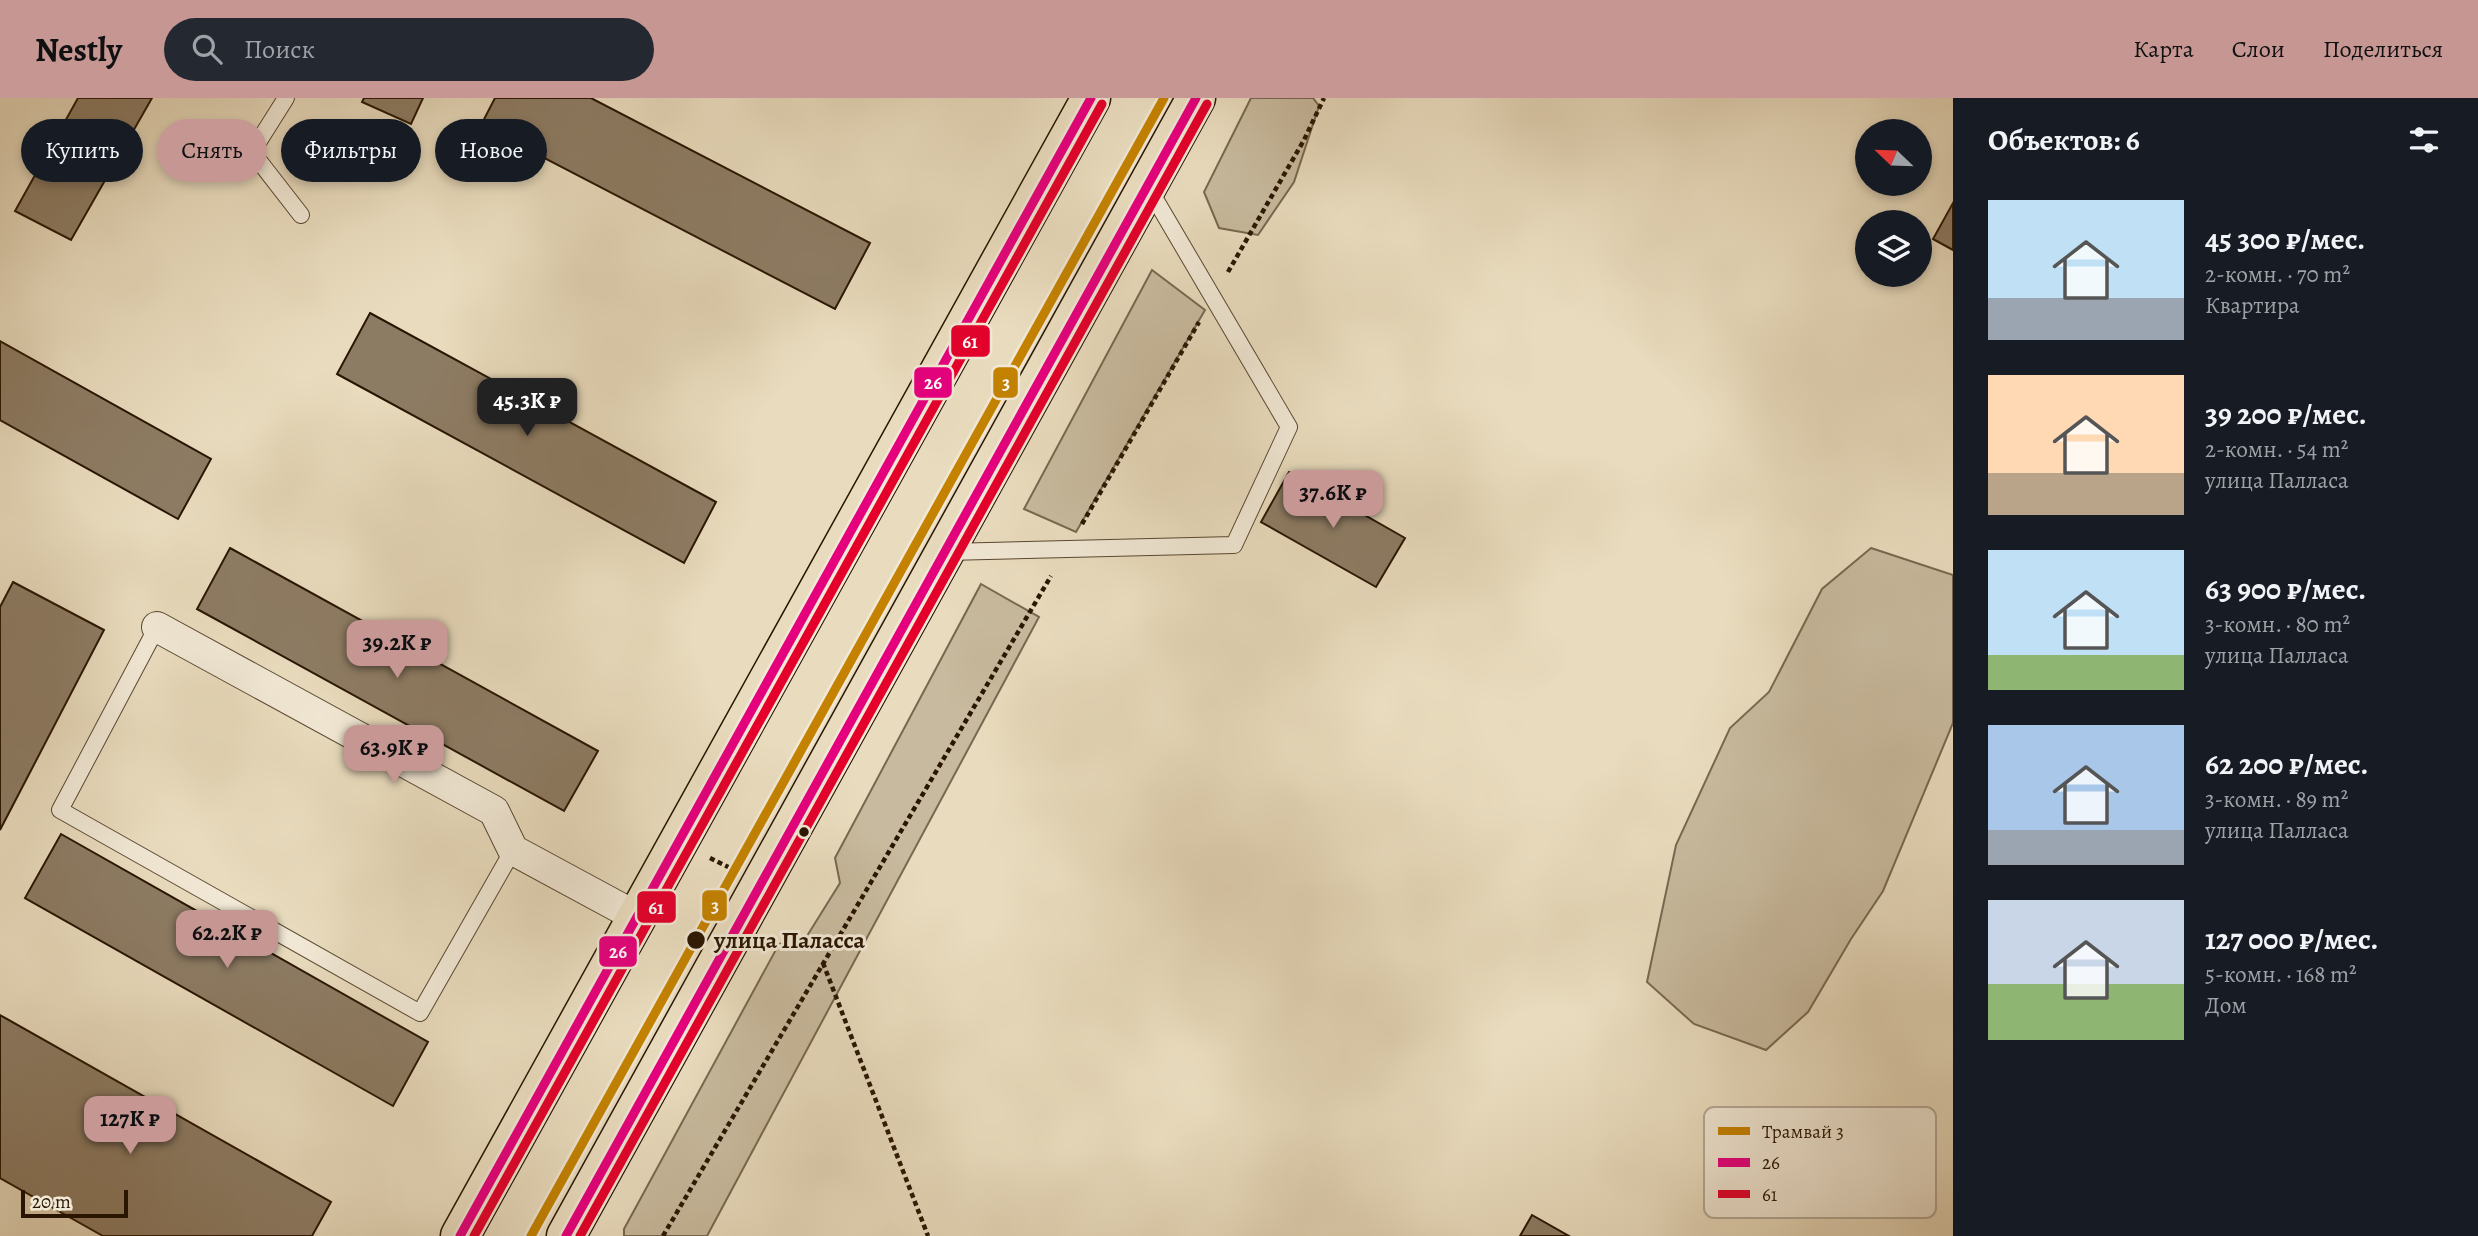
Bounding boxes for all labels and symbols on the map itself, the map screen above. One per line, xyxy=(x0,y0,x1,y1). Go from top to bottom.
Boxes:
north arrow xyxy=(1855,119,1932,196)
line badge: 61 xyxy=(950,324,991,358)
text: 61 xyxy=(962,329,978,355)
line badge: 26 xyxy=(913,366,953,399)
line badge: 3 xyxy=(992,366,1019,399)
text: 26 xyxy=(924,370,942,396)
text: 3 xyxy=(1002,370,1010,396)
pin: 45.3K ₽ xyxy=(462,378,592,438)
pin: 37.6K ₽ xyxy=(1268,470,1398,530)
pin: 39.2K ₽ xyxy=(332,620,462,680)
pin: 63.9K ₽ xyxy=(329,726,459,785)
unlabelled marker xyxy=(797,825,811,839)
line badge: 3 xyxy=(701,889,728,922)
line badge: 61 xyxy=(636,890,677,924)
text: 3 xyxy=(711,893,719,919)
text: 61 xyxy=(648,895,664,921)
pin: 62.2K ₽ xyxy=(162,910,292,970)
place label: улица Паласса xyxy=(713,924,866,956)
marker: улица Паласса xyxy=(685,929,707,951)
line badge: 26 xyxy=(598,935,638,968)
text: 26 xyxy=(609,939,627,965)
pin: 127K ₽ xyxy=(73,1096,187,1156)
legend xyxy=(1704,1107,1936,1218)
text: Трамвай 3 xyxy=(1762,1119,1844,1145)
text: 26 xyxy=(1762,1150,1780,1176)
text: 61 xyxy=(1762,1182,1778,1208)
scale bar xyxy=(21,1187,128,1219)

